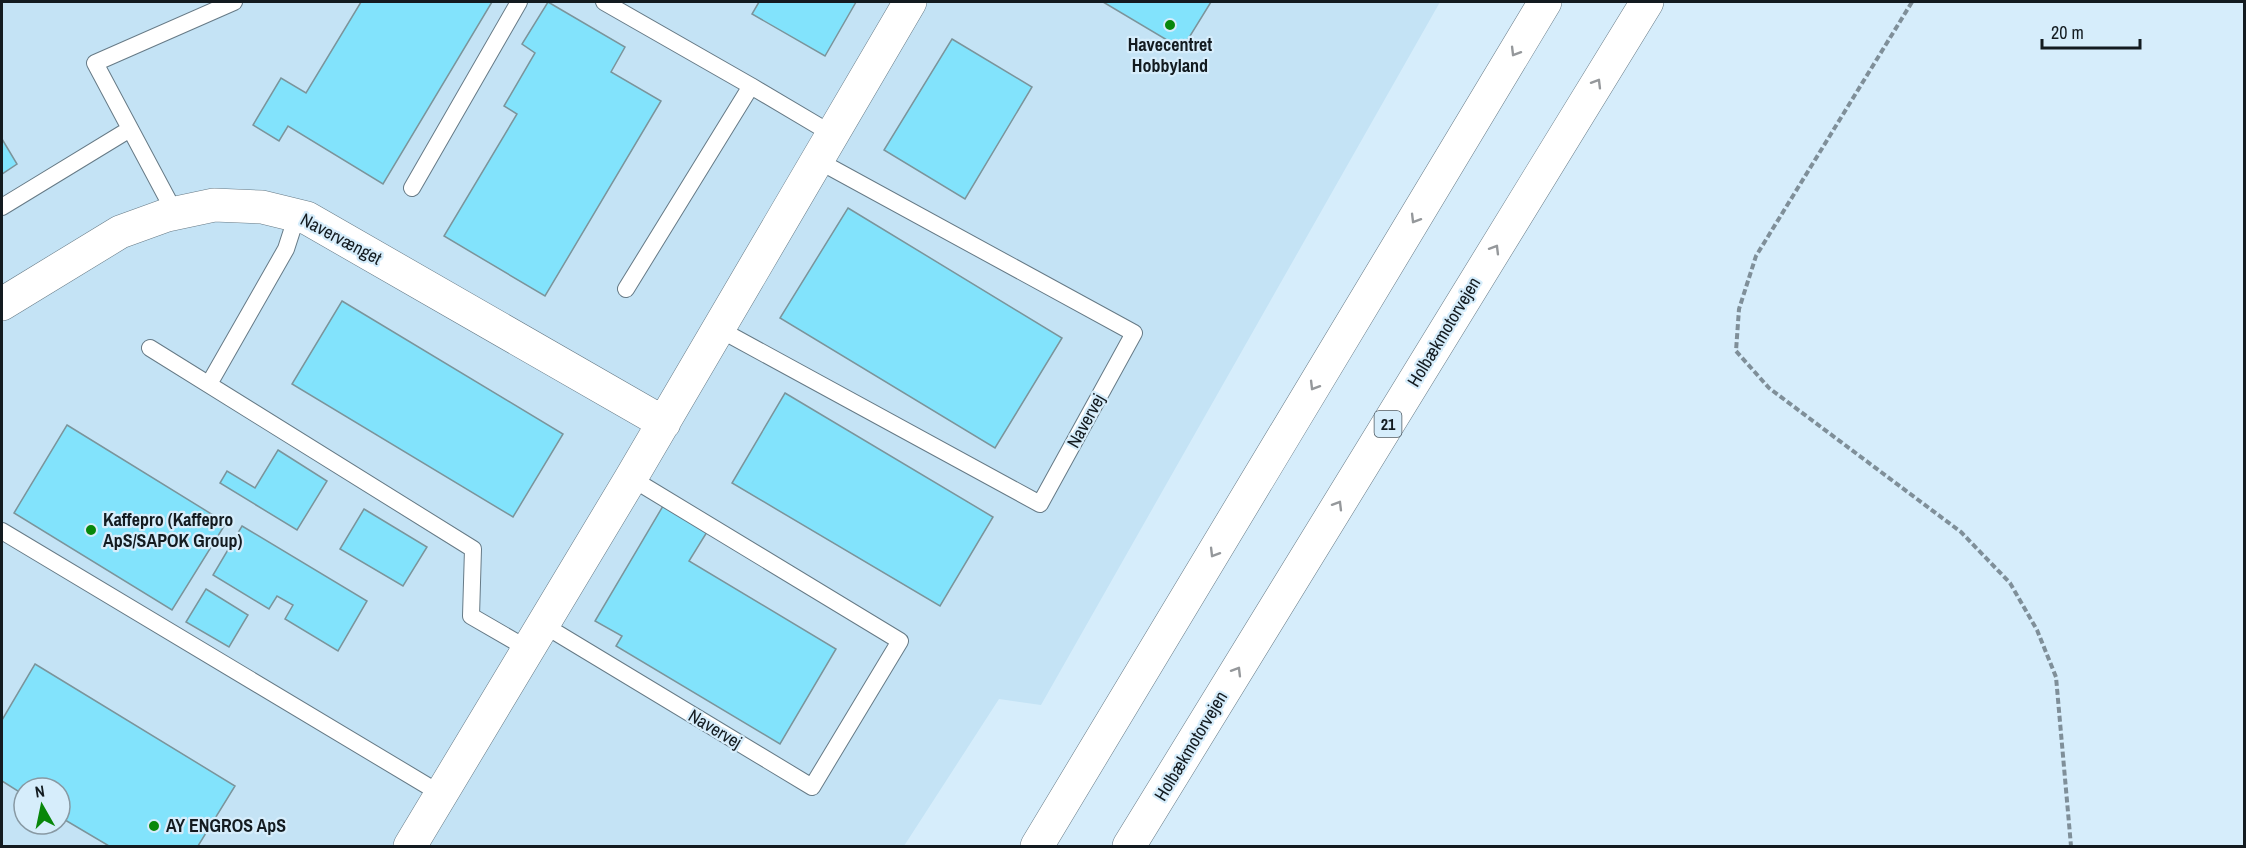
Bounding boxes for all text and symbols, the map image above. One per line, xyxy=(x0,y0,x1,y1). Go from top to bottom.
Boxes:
scale bar xyxy=(2042,12,2140,50)
marker: Havecentret Hobbyland xyxy=(1163,18,1177,32)
text: 20 m xyxy=(2051,20,2084,45)
place label: Havecentret Hobbyland xyxy=(1128,32,1212,78)
one-way arrow xyxy=(1511,46,1523,56)
one-way arrow xyxy=(1589,79,1601,89)
street label: Navervænget xyxy=(296,207,386,270)
one-way arrow xyxy=(1410,213,1422,223)
one-way arrow xyxy=(1488,245,1500,255)
street label: Holbækmotorvejen xyxy=(1401,272,1486,391)
one-way arrow xyxy=(1310,380,1322,390)
street label: Navervej xyxy=(1061,389,1111,452)
road number: 21 xyxy=(1374,411,1402,437)
one-way arrow xyxy=(1331,501,1343,511)
place label: Kaffepro (Kaffepro ApS/SAPOK Group) xyxy=(103,507,242,553)
marker: Kaffepro (Kaffepro ApS/SAPOK Group) xyxy=(84,523,98,537)
one-way arrow xyxy=(1209,547,1221,557)
one-way arrow xyxy=(1229,667,1241,677)
street label: Holbækmotorvejen xyxy=(1148,686,1233,805)
street label: Navervej xyxy=(684,703,747,754)
north arrow xyxy=(12,776,72,836)
text: N xyxy=(33,780,46,803)
place label: AY ENGROS ApS xyxy=(166,813,286,838)
marker: AY ENGROS ApS xyxy=(147,819,161,833)

